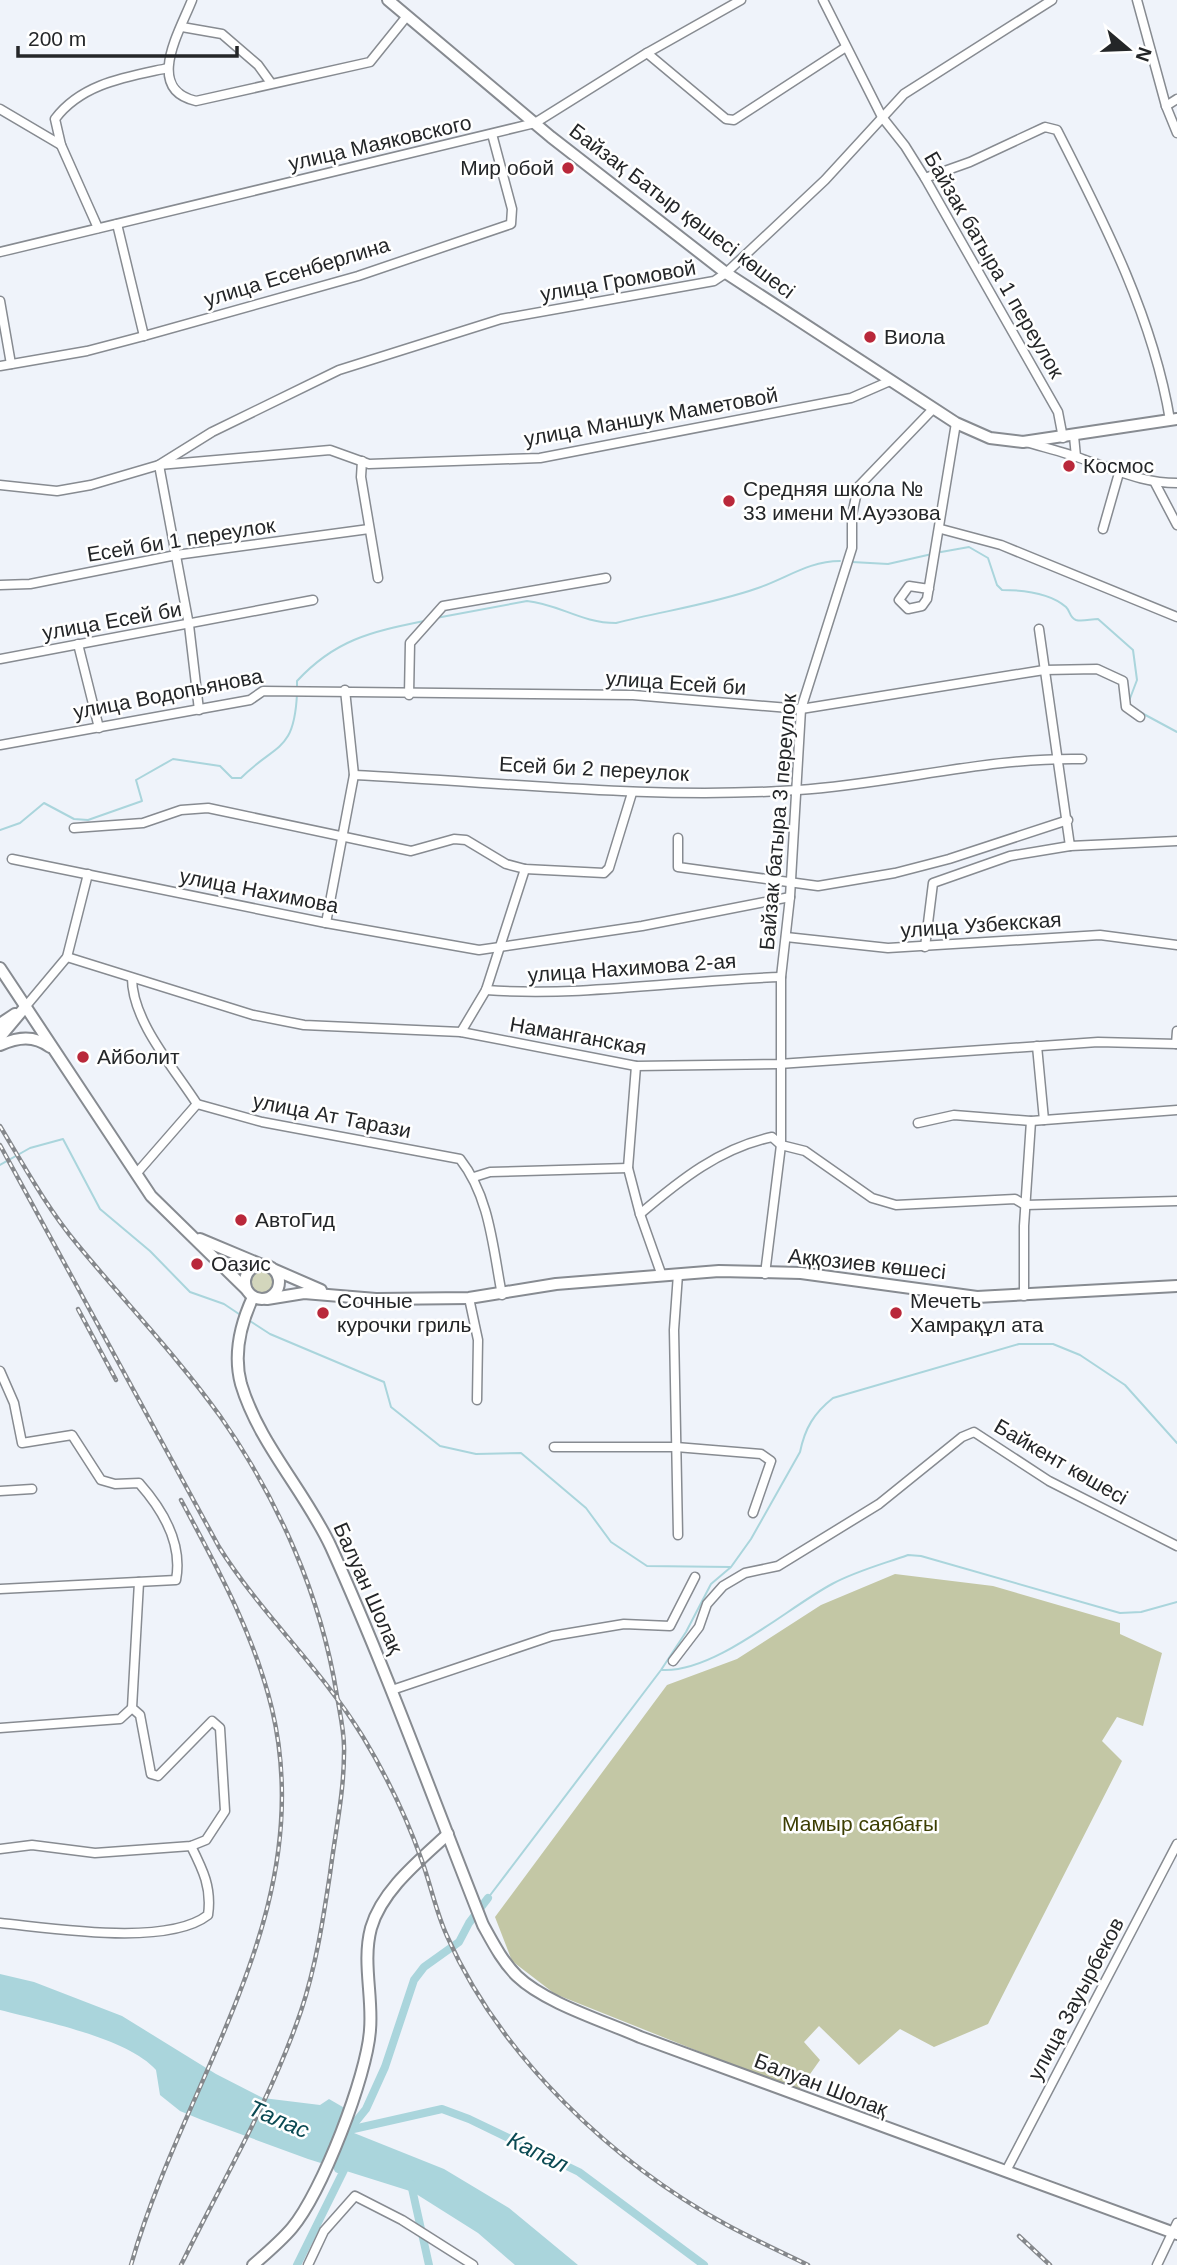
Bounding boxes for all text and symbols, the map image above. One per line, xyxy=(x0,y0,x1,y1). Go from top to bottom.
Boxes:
scale bar xyxy=(18,14,236,58)
north arrow xyxy=(1093,14,1163,84)
text: 200 m xyxy=(28,27,86,50)
text: N xyxy=(1131,44,1156,64)
street label: улица Маяковского xyxy=(286,110,474,175)
street label: Байзақ Батыр қөшесі көшесі xyxy=(565,118,799,303)
street label: Байзак батыра 1 переулок xyxy=(920,148,1069,383)
place label: Мир обой xyxy=(460,156,554,179)
marker: Мир обой xyxy=(560,160,576,176)
street label: улица Есенберлина xyxy=(201,232,393,311)
street label: улица Громовой xyxy=(538,256,697,306)
place label: Виола xyxy=(884,325,945,348)
marker: Виола xyxy=(862,329,878,345)
street label: улица Маншук Маметовой xyxy=(522,383,780,450)
place label: Космос xyxy=(1083,454,1154,477)
marker: Космос xyxy=(1061,458,1077,474)
place label: Средняя школа № 33 имени М.Ауэзова xyxy=(743,477,941,524)
marker: Средняя школа № 33 имени М.Ауэзова xyxy=(721,493,737,509)
street label: Есей би 1 переулок xyxy=(85,513,277,566)
street label: улица Есей би xyxy=(41,597,183,644)
street label: улица Водопьянова xyxy=(71,664,265,723)
street label: улица Есей би xyxy=(605,666,747,699)
street label: Байзак батыра 3 переулок xyxy=(755,692,800,951)
street label: Есей би 2 переулок xyxy=(498,752,690,785)
street label: улица Нахимова xyxy=(178,864,341,917)
street label: улица Узбекская xyxy=(900,907,1062,942)
street label: улица Нахимова 2-ая xyxy=(527,949,737,986)
street label: Наманганская xyxy=(508,1012,648,1059)
place label: Айболит xyxy=(97,1045,180,1068)
marker: Айболит xyxy=(75,1049,91,1065)
street label: улица Ат Тарази xyxy=(251,1089,413,1142)
place label: АвтоГид xyxy=(255,1208,335,1231)
marker: АвтоГид xyxy=(233,1212,249,1228)
street label: Аққозиев көшесі xyxy=(787,1244,947,1283)
place label: Оазис xyxy=(211,1252,271,1275)
marker: Оазис xyxy=(189,1256,205,1272)
place label: Сочные курочки гриль xyxy=(337,1289,472,1336)
place label: Мечеть Хамрақұл ата xyxy=(910,1289,1044,1336)
marker: Сочные курочки гриль xyxy=(315,1305,331,1321)
marker: Мечеть Хамрақұл ата xyxy=(888,1305,904,1321)
street label: Байкент көшесі xyxy=(991,1414,1132,1509)
street label: Балуан Шолақ xyxy=(329,1519,408,1657)
park label: Мамыр саябағы xyxy=(782,1812,938,1835)
street label: улица Зауырбеков xyxy=(1023,1914,1128,2084)
street label: Балуан Шолақ xyxy=(751,2049,892,2121)
water label: Талас xyxy=(245,2095,314,2144)
water label: Капал xyxy=(503,2126,573,2178)

